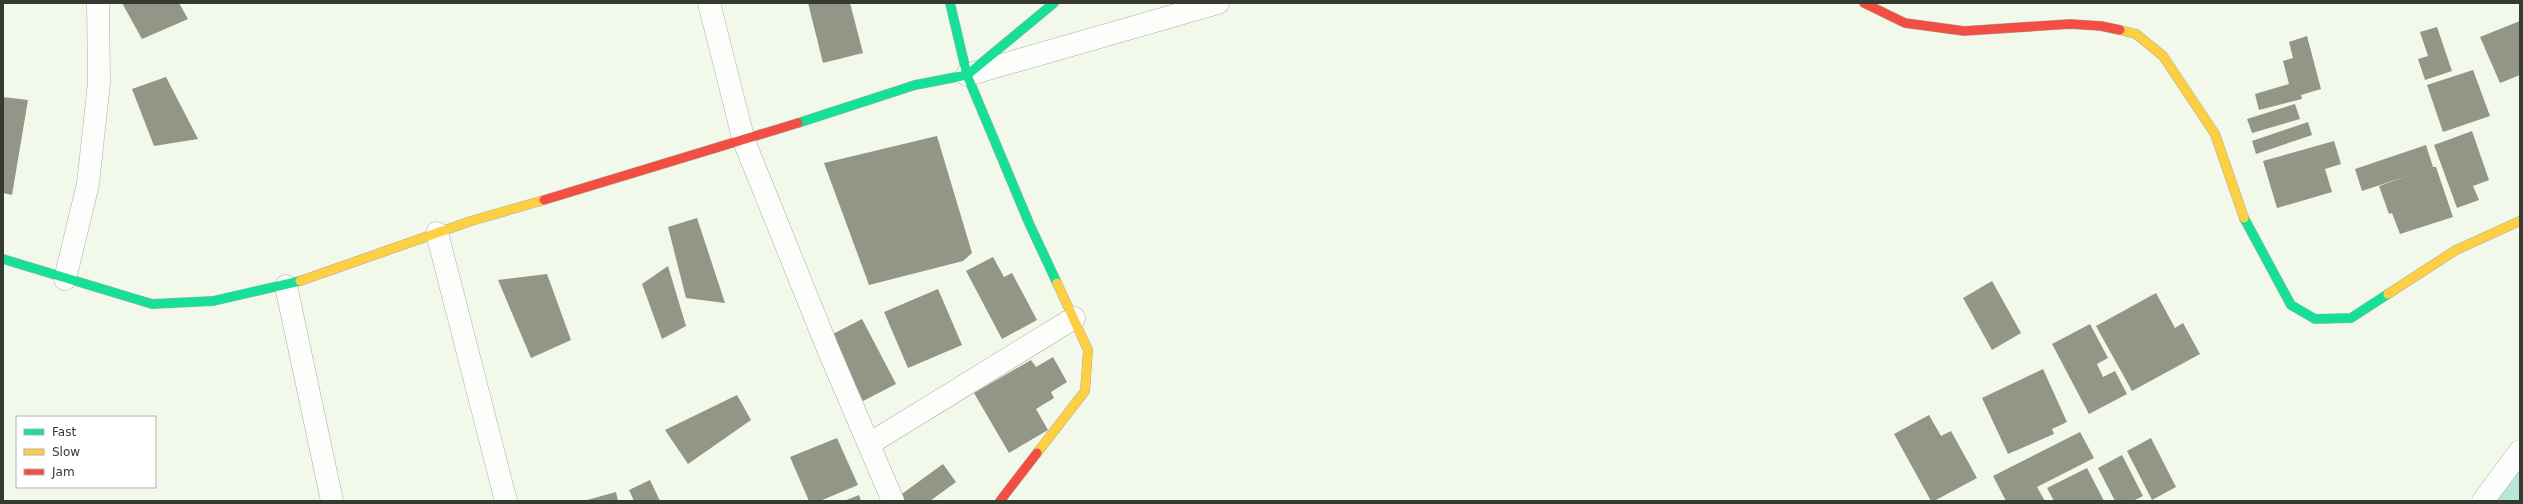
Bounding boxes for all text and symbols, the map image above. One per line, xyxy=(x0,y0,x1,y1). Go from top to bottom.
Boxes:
legend xyxy=(16,416,156,488)
text: Fast xyxy=(52,425,76,439)
text: Slow xyxy=(52,445,80,459)
text: Jam xyxy=(51,465,75,479)

